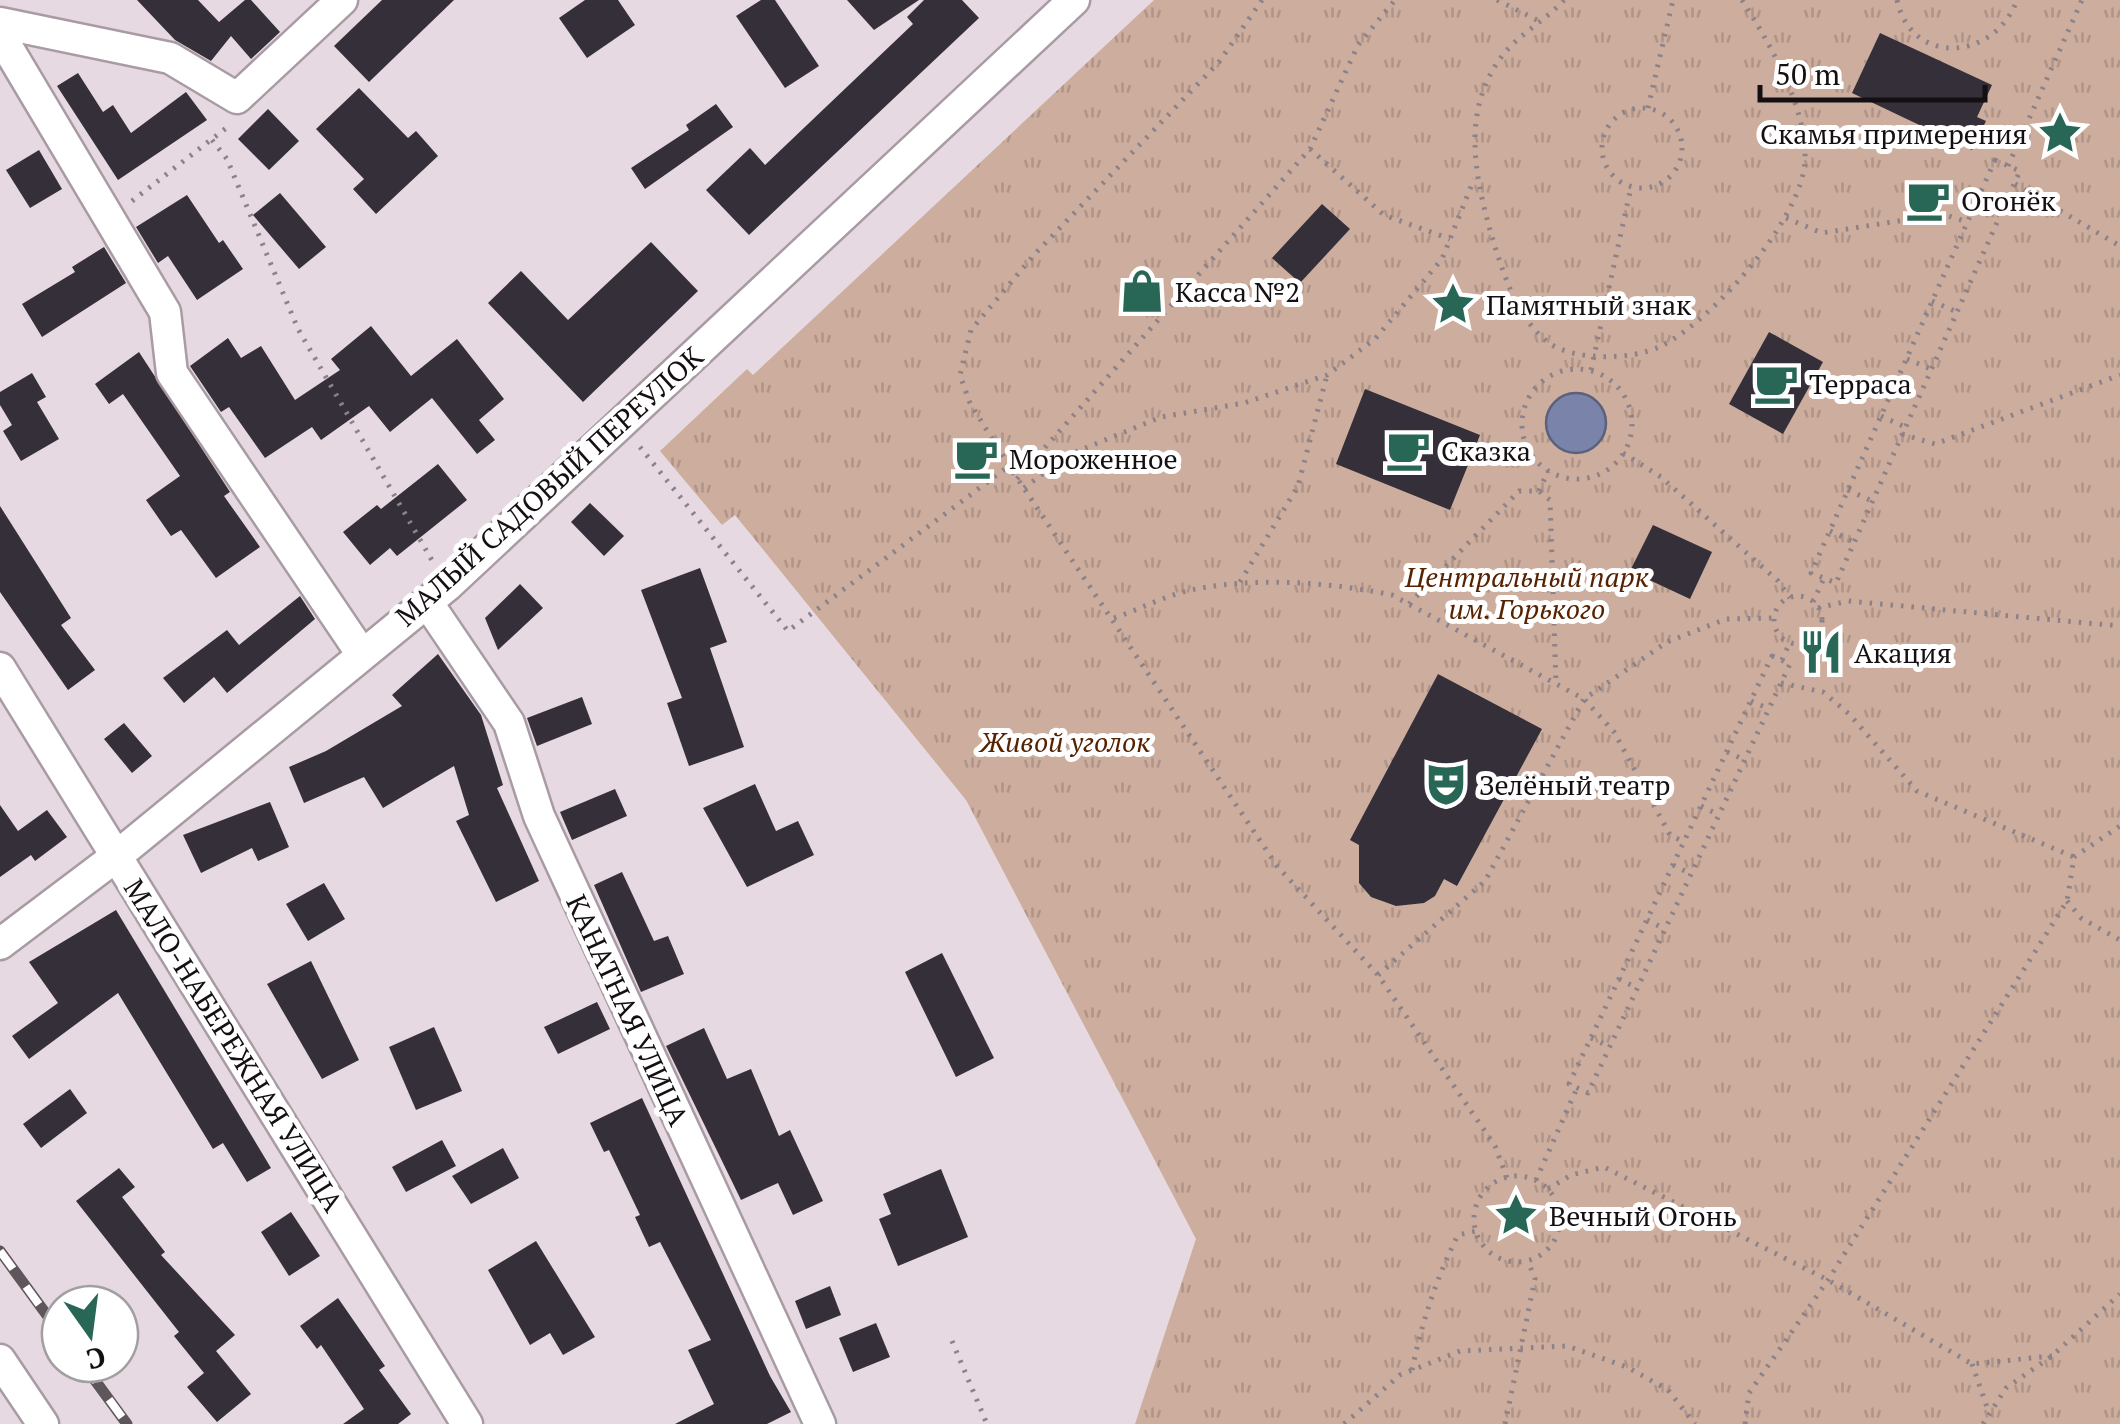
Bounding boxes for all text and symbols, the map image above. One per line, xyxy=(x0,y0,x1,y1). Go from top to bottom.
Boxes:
scale bar xyxy=(1760,40,1985,102)
text: 50 m xyxy=(1775,54,1840,94)
place icon: Скамья примерения xyxy=(2036,109,2084,157)
place label: Скамья примерения xyxy=(1760,115,2027,152)
cafe icon: Огонёк xyxy=(1904,176,1952,224)
place label: Огонёк xyxy=(1961,182,2056,219)
shop icon: Касса №2 xyxy=(1118,267,1166,315)
place label: Касса №2 xyxy=(1175,273,1300,310)
place icon: Памятный знак xyxy=(1429,280,1477,328)
place label: Памятный знак xyxy=(1486,286,1692,323)
street label: МАЛЫЙ САДОВЫЙ ПЕРЕУЛОК xyxy=(387,337,711,634)
cafe icon: Терраса xyxy=(1752,359,1800,407)
place label: Терраса xyxy=(1809,365,1912,402)
cafe icon: Сказка xyxy=(1384,426,1432,474)
place label: Сказка xyxy=(1441,432,1531,469)
cafe icon: Мороженное xyxy=(952,434,1000,482)
place label: Мороженное xyxy=(1009,440,1178,477)
park label: Центральный парк им. Горького xyxy=(1404,558,1649,627)
restaurant icon: Акация xyxy=(1797,628,1845,676)
place label: Акация xyxy=(1854,634,1952,671)
park label: Живой уголок xyxy=(977,723,1151,760)
theatre icon: Зелёный театр xyxy=(1422,760,1470,808)
place label: Зелёный театр xyxy=(1479,766,1670,803)
street label: МАЛО-НАБЕРЕЖНАЯ УЛИЦА xyxy=(116,872,352,1219)
street label: КАНАТНАЯ УЛИЦА xyxy=(558,889,698,1132)
place icon: Вечный Огонь xyxy=(1492,1191,1540,1239)
place label: Вечный Огонь xyxy=(1549,1197,1737,1234)
north arrow xyxy=(40,1284,140,1384)
text: С xyxy=(83,1339,110,1379)

